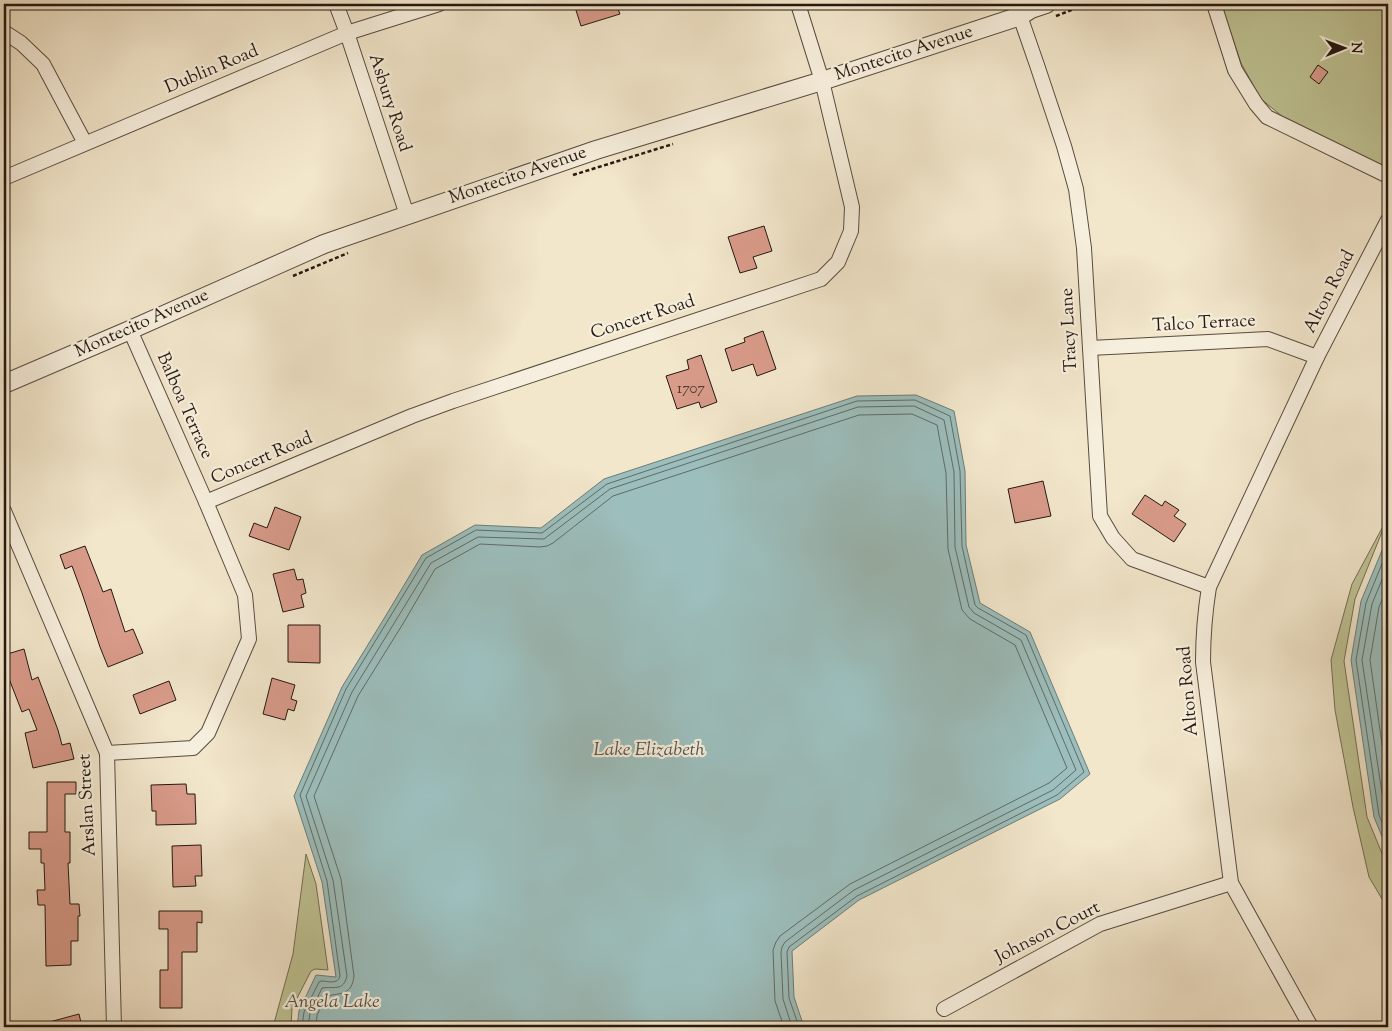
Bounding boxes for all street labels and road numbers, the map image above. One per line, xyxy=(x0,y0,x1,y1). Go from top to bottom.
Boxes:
street label: Montecito Avenue xyxy=(831,19,977,89)
street label: Dublin Road xyxy=(161,39,263,101)
street label: Asbury Road xyxy=(361,51,417,155)
street label: Montecito Avenue xyxy=(446,140,590,212)
street label: Alton Road xyxy=(1298,246,1362,338)
street label: Montecito Avenue xyxy=(71,283,213,365)
street label: Tracy Lane xyxy=(1055,287,1085,373)
street label: Concert Road xyxy=(588,289,698,347)
street label: Talco Terrace xyxy=(1152,308,1256,340)
street label: Balboa Terrace xyxy=(149,349,219,463)
street label: Concert Road xyxy=(207,426,317,492)
street label: Alton Road xyxy=(1172,645,1206,737)
street label: Arslan Street xyxy=(72,753,104,857)
street label: Johnson Court xyxy=(990,895,1105,971)

